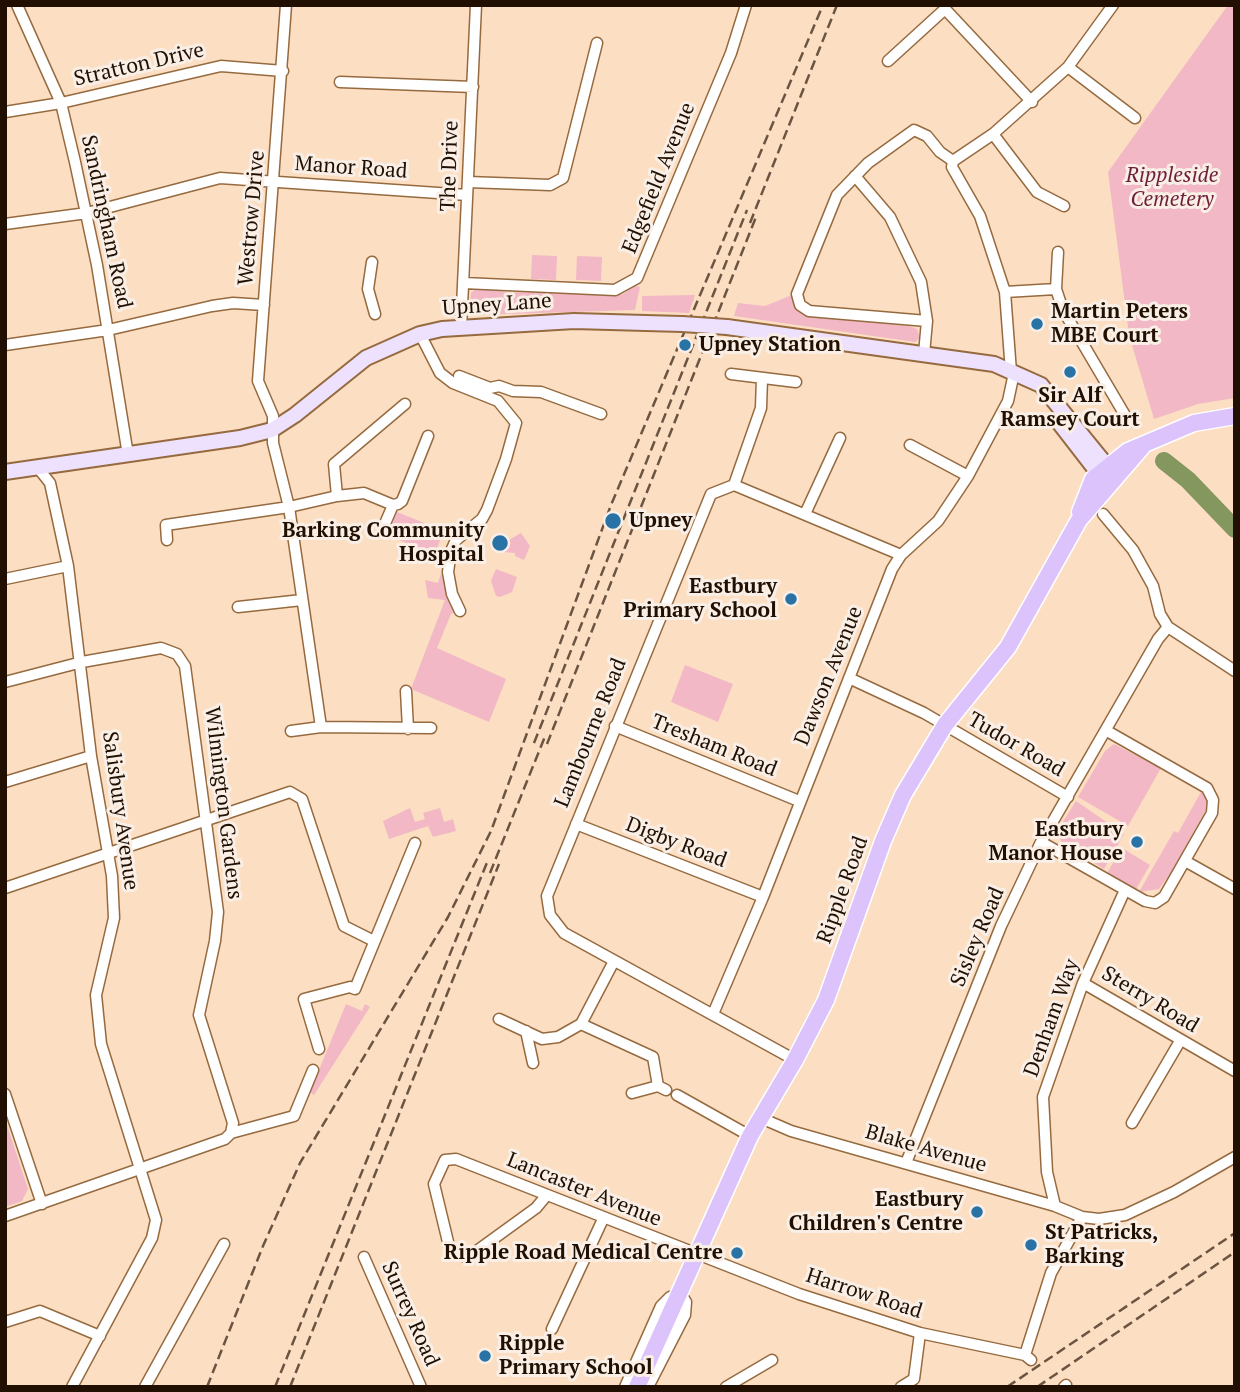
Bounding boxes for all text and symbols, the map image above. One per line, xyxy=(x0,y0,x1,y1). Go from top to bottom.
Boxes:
street label: Stratton Drive xyxy=(72,38,206,92)
street label: Edgefield Avenue xyxy=(617,99,701,257)
street label: The Drive xyxy=(436,120,464,212)
street label: Sandringham Road xyxy=(75,133,137,311)
street label: Westrow Drive xyxy=(234,149,270,287)
street label: Manor Road xyxy=(294,151,408,185)
park label: Rippleside Cemetery xyxy=(1126,163,1218,213)
street label: Upney Lane xyxy=(441,289,553,321)
place label: Martin Peters MBE Court xyxy=(1051,299,1188,349)
marker: Martin Peters MBE Court xyxy=(1029,316,1045,332)
place label: Upney Station xyxy=(699,332,841,358)
marker: Upney Station xyxy=(677,337,693,353)
marker: Sir Alf Ramsey Court xyxy=(1062,364,1078,380)
place label: Sir Alf Ramsey Court xyxy=(1000,383,1140,433)
place label: Upney xyxy=(629,508,692,534)
marker: Upney xyxy=(603,511,623,531)
place label: Barking Community Hospital xyxy=(282,518,484,568)
marker: Barking Community Hospital xyxy=(490,533,510,553)
place label: Eastbury Primary School xyxy=(623,574,777,624)
marker: Eastbury Primary School xyxy=(783,591,799,607)
street label: Dawson Avenue xyxy=(790,603,868,749)
street label: Lambourne Road xyxy=(550,655,632,811)
street label: Wilmington Gardens xyxy=(199,705,247,901)
street label: Tudor Road xyxy=(963,707,1069,783)
street label: Tresham Road xyxy=(648,709,780,783)
street label: Salisbury Avenue xyxy=(96,730,144,892)
street label: Digby Road xyxy=(622,812,730,874)
place label: Eastbury Manor House xyxy=(989,817,1123,867)
street label: Ripple Road xyxy=(812,833,874,947)
marker: Eastbury Manor House xyxy=(1129,834,1145,850)
street label: Sisley Road xyxy=(946,883,1010,991)
street label: Denham Way xyxy=(1019,956,1085,1080)
street label: Sterry Road xyxy=(1097,961,1203,1039)
street label: Blake Avenue xyxy=(863,1120,989,1178)
street label: Lancaster Avenue xyxy=(503,1148,665,1232)
place label: Eastbury Children's Centre xyxy=(789,1187,963,1237)
marker: Eastbury Children's Centre xyxy=(969,1204,985,1220)
place label: St Patricks, Barking xyxy=(1045,1220,1159,1270)
marker: St Patricks, Barking xyxy=(1023,1237,1039,1253)
place label: Ripple Road Medical Centre xyxy=(444,1240,723,1266)
marker: Ripple Road Medical Centre xyxy=(729,1245,745,1261)
street label: Surrey Road xyxy=(376,1258,444,1370)
street label: Harrow Road xyxy=(803,1263,925,1325)
place label: Ripple Primary School xyxy=(499,1331,653,1381)
marker: Ripple Primary School xyxy=(477,1348,493,1364)

